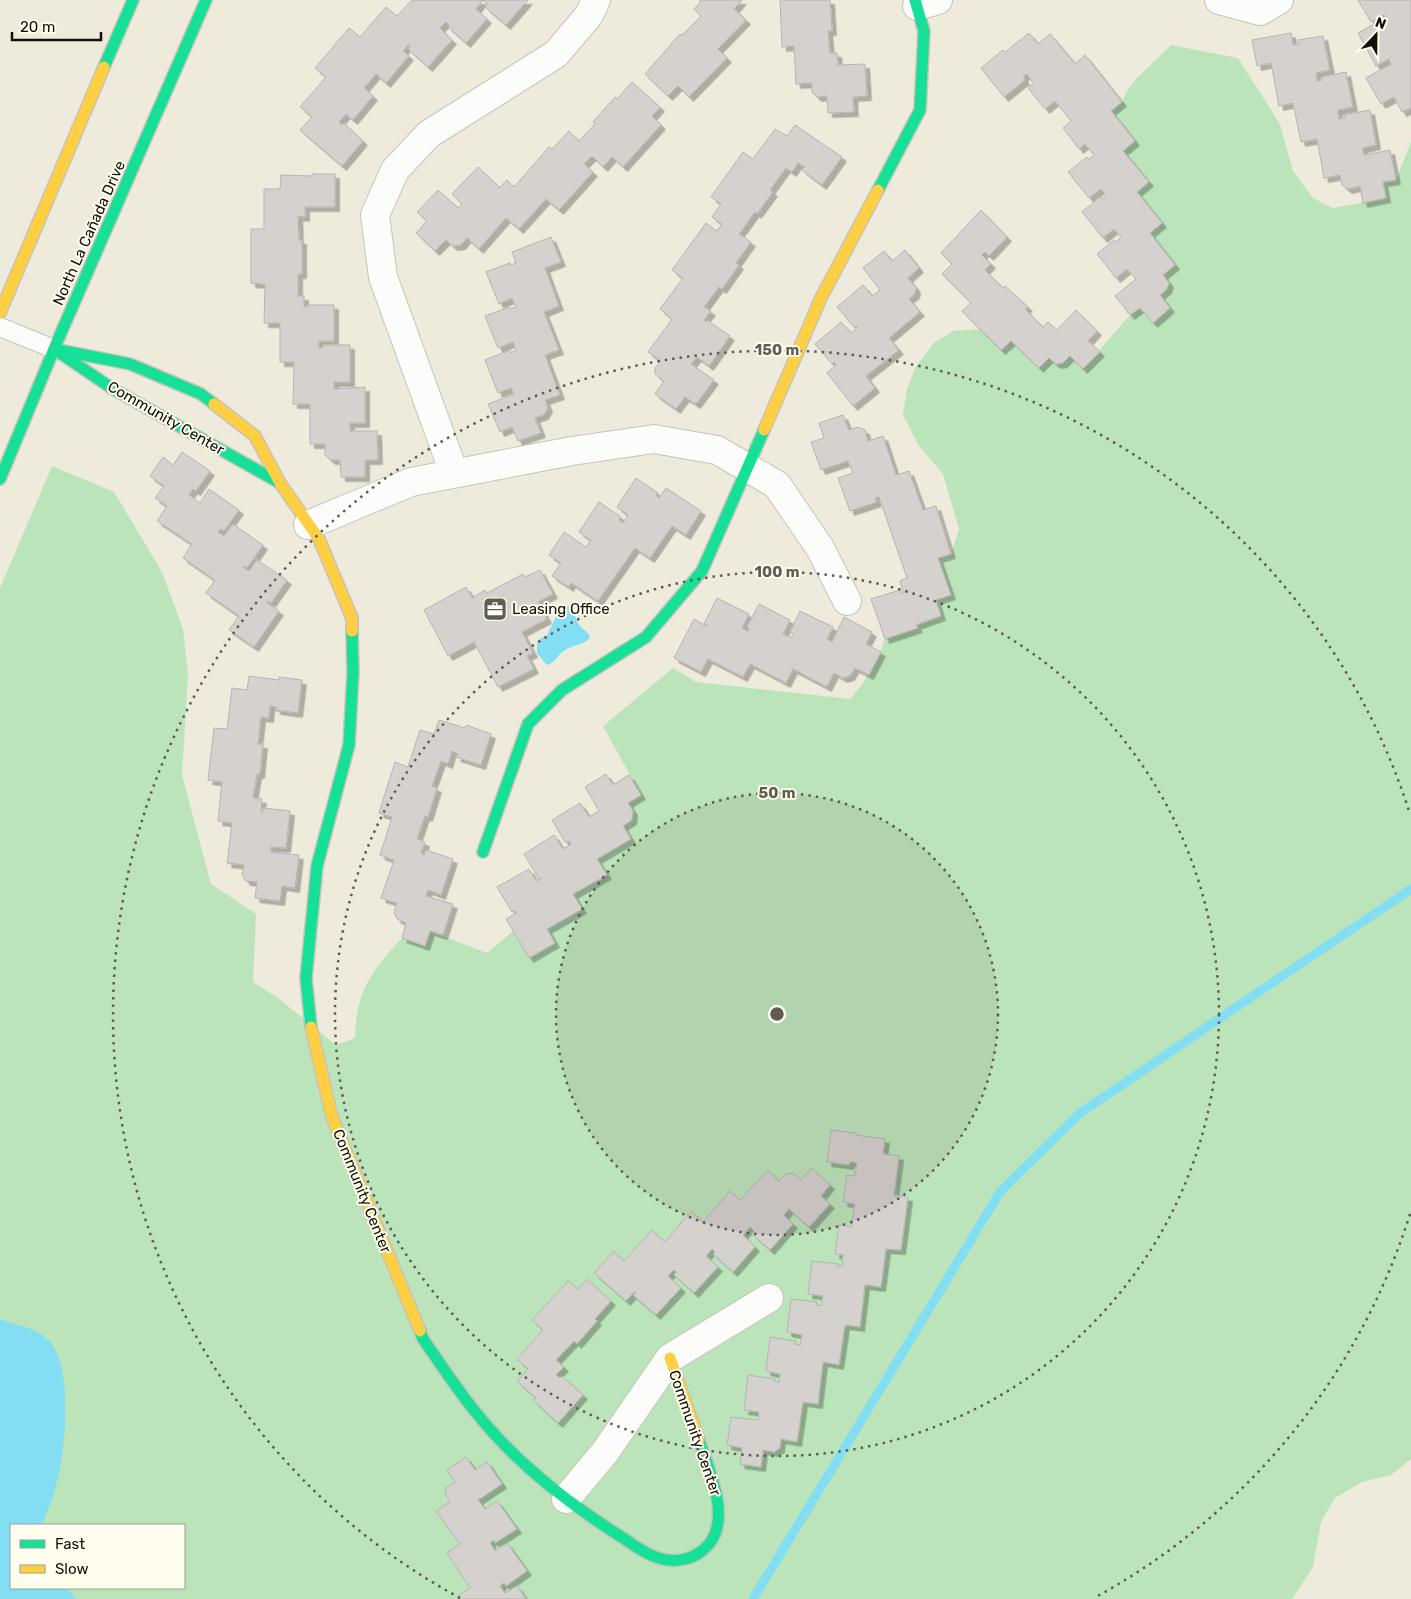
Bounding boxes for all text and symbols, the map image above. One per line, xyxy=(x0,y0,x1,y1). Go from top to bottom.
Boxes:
scale bar xyxy=(12,10,101,42)
north arrow xyxy=(1351,10,1401,60)
text: N xyxy=(1373,14,1389,33)
text: 20 m xyxy=(20,18,55,36)
street label: North La Cañada Drive xyxy=(49,158,129,308)
text: 150 m xyxy=(755,341,799,359)
street label: Community Center xyxy=(104,377,228,459)
text: 100 m xyxy=(755,563,799,581)
office icon: Leasing Office xyxy=(482,596,508,622)
place label: Leasing Office xyxy=(512,600,610,618)
text: 50 m xyxy=(759,784,795,802)
centre of rings xyxy=(768,1005,786,1023)
street label: Community Center xyxy=(329,1127,395,1256)
street label: Community Center xyxy=(665,1368,725,1499)
legend xyxy=(10,1524,185,1589)
text: Fast xyxy=(55,1535,85,1553)
text: Slow xyxy=(55,1560,88,1578)

